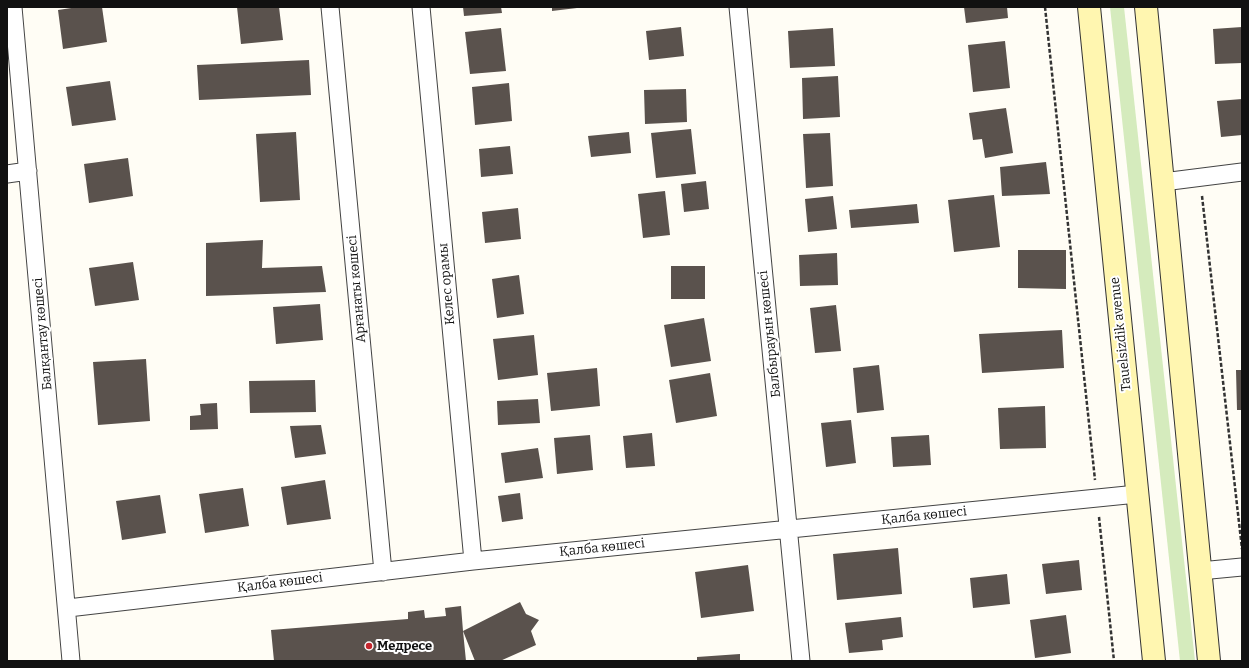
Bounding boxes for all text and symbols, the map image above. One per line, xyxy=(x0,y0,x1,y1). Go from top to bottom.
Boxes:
street label: Арғанаты көшесі xyxy=(345,234,369,344)
street label: Келес орамы xyxy=(436,242,458,326)
street label: Балбырауын көшесі xyxy=(756,270,784,398)
street label: Tauelsizdik avenue xyxy=(1107,276,1135,392)
street label: Балқантау көшесі xyxy=(30,277,56,391)
street label: Қалба көшесі xyxy=(881,504,967,528)
street label: Қалба көшесі xyxy=(559,536,645,560)
street label: Қалба көшесі xyxy=(236,570,324,596)
place label: Медресе xyxy=(377,638,432,654)
marker: Медресе xyxy=(364,641,374,651)

